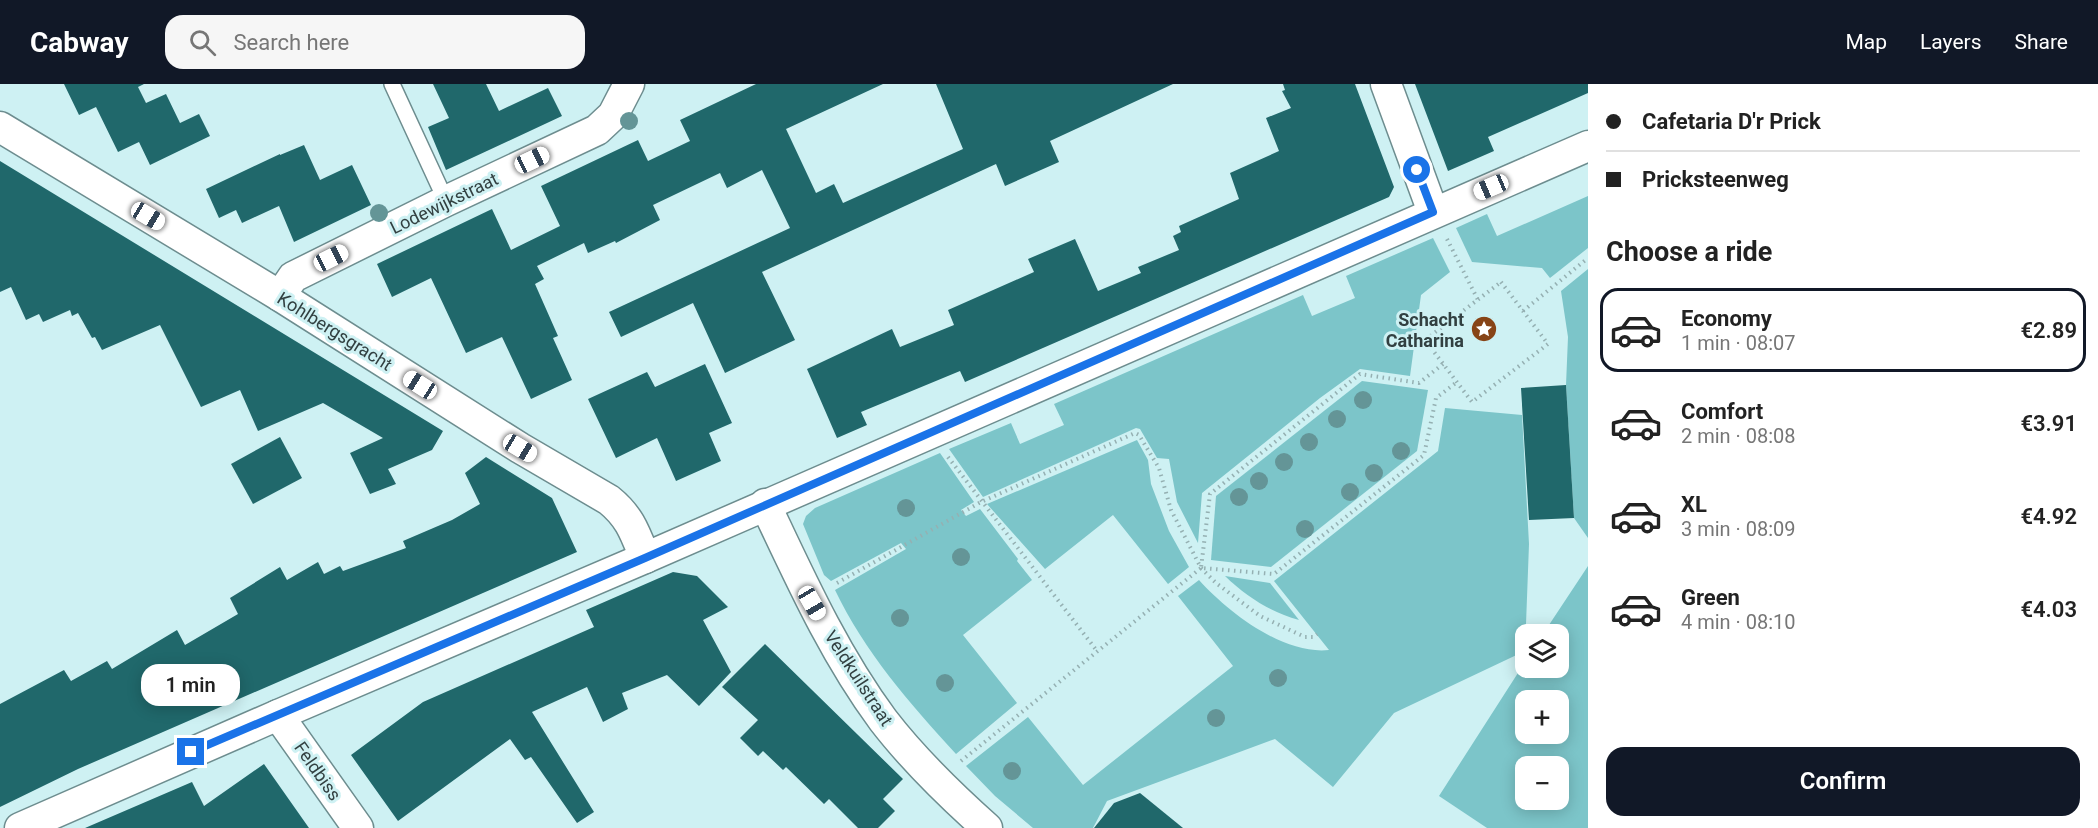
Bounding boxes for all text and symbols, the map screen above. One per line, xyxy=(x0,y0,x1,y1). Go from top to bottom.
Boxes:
search box xyxy=(165,15,585,69)
text: Cabway xyxy=(30,26,129,59)
icon: search xyxy=(186,26,219,59)
text: Search here xyxy=(234,30,349,55)
text: Map xyxy=(1845,30,1887,54)
text: Layers xyxy=(1920,30,1981,54)
text: Share xyxy=(2014,30,2068,54)
text: Cafetaria D'r Prick xyxy=(1642,109,1821,134)
car xyxy=(512,144,552,176)
route start xyxy=(1403,156,1430,183)
text: Pricksteenweg xyxy=(1642,167,1789,192)
street label: Lodewijkstraat xyxy=(387,168,501,238)
car xyxy=(1471,172,1511,202)
car xyxy=(128,199,168,233)
text: Choose a ride xyxy=(1606,236,1772,268)
car xyxy=(311,242,351,274)
street label: Kohlbergsgracht xyxy=(274,287,396,375)
icon: car xyxy=(1609,303,1663,357)
text: Economy xyxy=(1681,306,1772,331)
place label: Schacht Catharina xyxy=(1386,309,1464,351)
place icon: Schacht Catharina xyxy=(1469,314,1499,344)
text: €2.89 xyxy=(2020,318,2077,343)
text: 1 min · 08:07 xyxy=(1681,331,1796,355)
car xyxy=(400,368,440,402)
icon: car xyxy=(1609,396,1663,450)
text: Comfort xyxy=(1681,399,1763,424)
text: €3.91 xyxy=(2020,411,2077,436)
text: 2 min · 08:08 xyxy=(1681,424,1796,448)
car xyxy=(500,431,540,465)
icon: car xyxy=(1609,489,1663,543)
text: XL xyxy=(1681,492,1707,517)
text: €4.92 xyxy=(2020,504,2077,529)
text: 3 min · 08:09 xyxy=(1681,517,1796,541)
icon: car xyxy=(1609,582,1663,636)
car xyxy=(795,583,829,623)
text: Green xyxy=(1681,585,1740,610)
text: €4.03 xyxy=(2020,597,2077,622)
text: 4 min · 08:10 xyxy=(1681,610,1796,634)
map controls xyxy=(1515,624,1569,810)
button: layers xyxy=(1515,624,1569,678)
street label: Veldkuilstraat xyxy=(820,626,898,730)
callout: 1 min xyxy=(142,665,240,707)
text: 1 min xyxy=(165,673,216,697)
button: + xyxy=(1515,690,1569,744)
route end xyxy=(177,738,204,765)
street label: Feldbiss xyxy=(290,738,346,804)
button: Confirm xyxy=(1606,747,2080,816)
button: − xyxy=(1515,756,1569,810)

